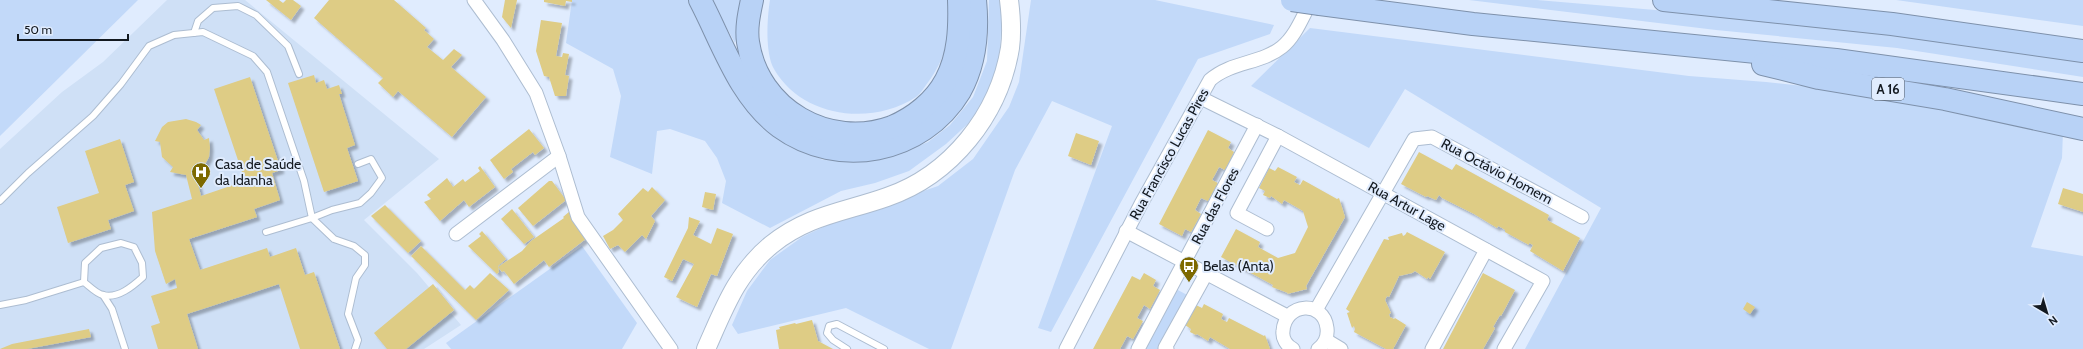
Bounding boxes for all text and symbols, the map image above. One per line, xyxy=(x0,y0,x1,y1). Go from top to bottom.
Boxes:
scale bar xyxy=(18,16,128,42)
text: 50 m xyxy=(24,22,52,37)
road number: A 16 xyxy=(1872,78,1904,100)
street label: Rua Francisco Lucas Pires xyxy=(1125,85,1213,223)
street label: Rua Octávio Homem xyxy=(1438,134,1556,208)
place label: Casa de Saúde da Idanha xyxy=(215,155,301,189)
hospital icon: Casa de Saúde da Idanha xyxy=(190,161,212,189)
street label: Rua das Flores xyxy=(1187,164,1243,247)
street label: Rua Artur Lage xyxy=(1365,177,1449,235)
bus stop icon: Belas (Anta) xyxy=(1178,255,1200,283)
place label: Belas (Anta) xyxy=(1203,257,1274,275)
north arrow xyxy=(2027,293,2067,333)
text: N xyxy=(2046,313,2061,329)

